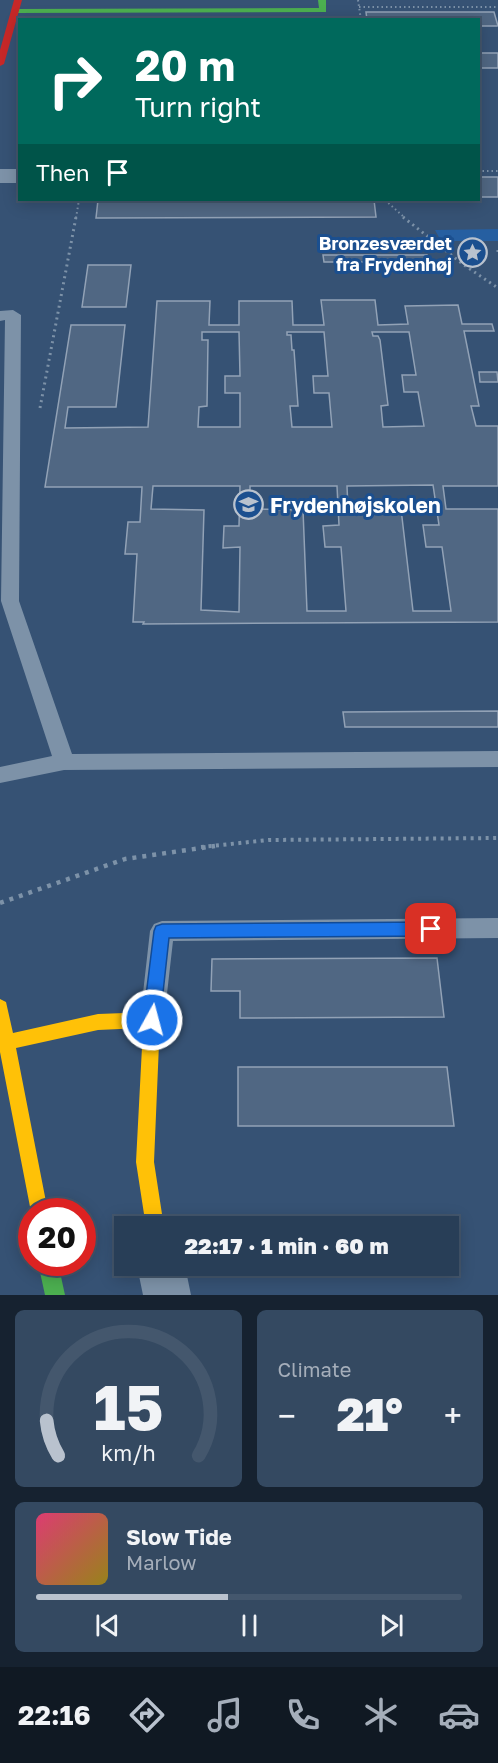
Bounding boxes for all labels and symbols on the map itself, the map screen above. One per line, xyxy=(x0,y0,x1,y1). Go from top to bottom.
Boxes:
place label: Bronzesværdet fra Frydenhøj xyxy=(319,232,452,275)
place icon: Bronzesværdet fra Frydenhøj xyxy=(457,237,489,269)
school or university icon: Frydenhøjskolen xyxy=(233,489,265,521)
place label: Frydenhøjskolen xyxy=(270,492,441,518)
pin xyxy=(405,903,456,954)
position arrow xyxy=(120,988,184,1052)
speed limit sign: 20 xyxy=(18,1198,96,1276)

